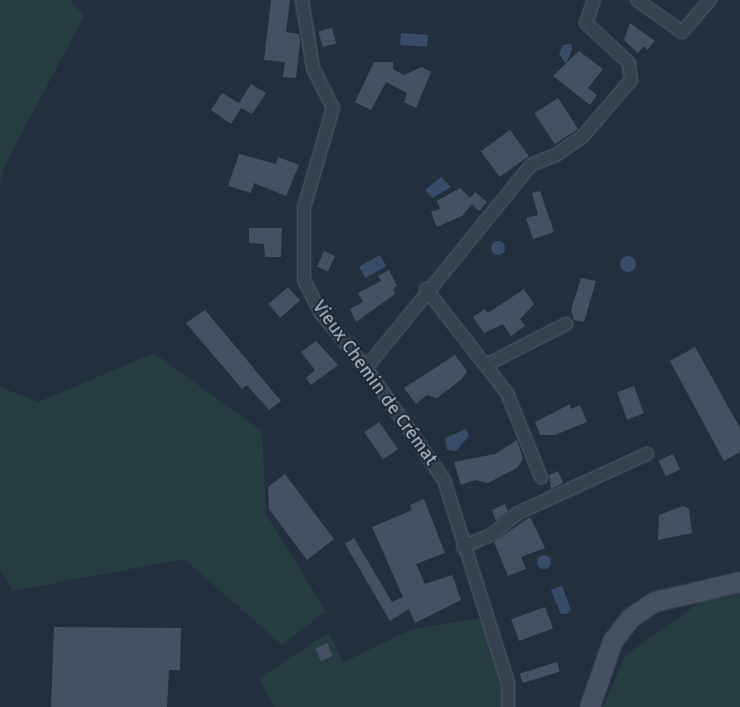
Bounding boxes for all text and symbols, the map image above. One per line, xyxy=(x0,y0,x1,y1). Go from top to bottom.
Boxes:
street label: Vieux Chemin de Crémat xyxy=(308,297,442,469)

